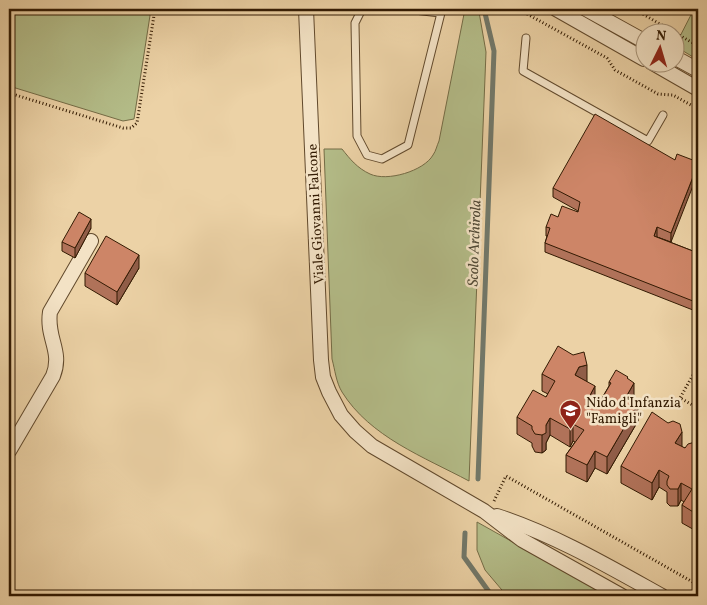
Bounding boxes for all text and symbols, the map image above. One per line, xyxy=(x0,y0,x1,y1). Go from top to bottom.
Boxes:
north arrow xyxy=(634,22,684,72)
text: N xyxy=(655,27,667,46)
street label: Viale Giovanni Falcone xyxy=(303,143,330,285)
water label: Scolo Archirola xyxy=(463,199,488,287)
place label: Nido d'Infanzia "Famigli" xyxy=(586,394,681,429)
school or university icon: Nido d'Infanzia "Famigli" xyxy=(558,398,582,429)

